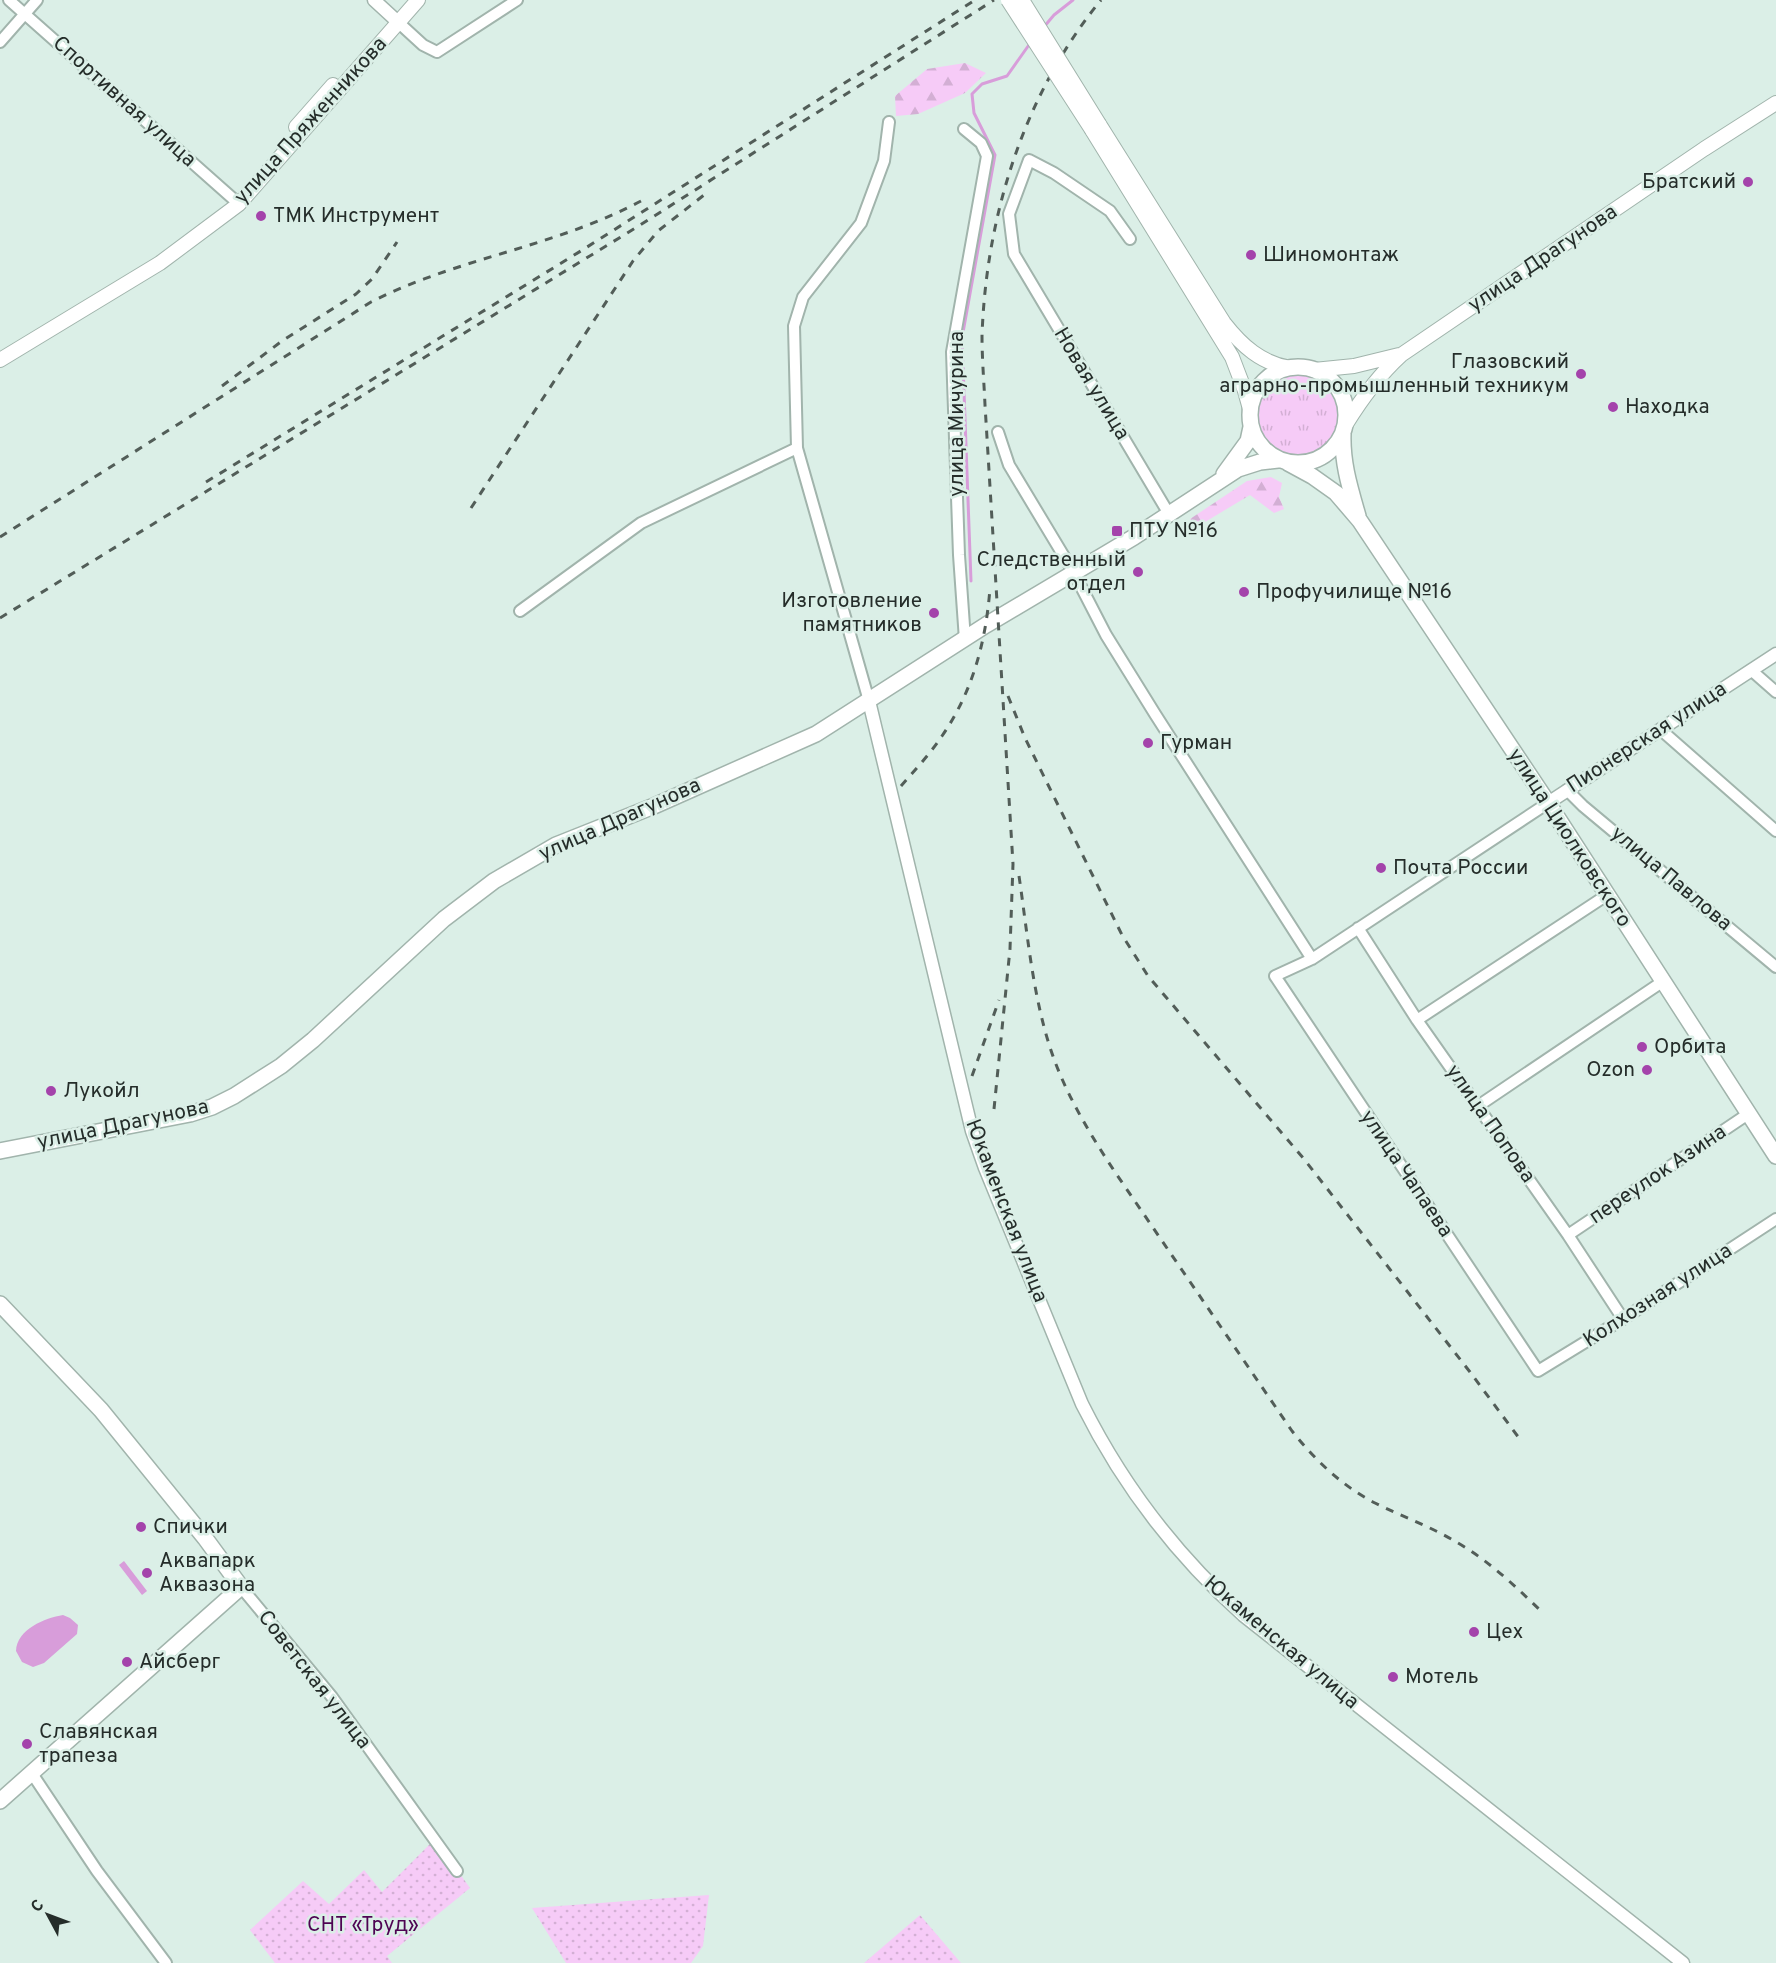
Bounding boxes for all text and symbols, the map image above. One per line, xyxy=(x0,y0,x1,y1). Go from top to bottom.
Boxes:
street label: Спортивная улица xyxy=(46,30,202,174)
street label: улица Пряженникова xyxy=(229,32,393,210)
place label: Братский xyxy=(1642,169,1736,196)
marker: Братский xyxy=(1741,175,1755,189)
street label: улица Драгунова xyxy=(1463,199,1623,319)
place label: ТМК Инструмент xyxy=(273,203,439,230)
marker: ТМК Инструмент xyxy=(254,209,268,223)
place label: Шиномонтаж xyxy=(1263,242,1399,269)
marker: Шиномонтаж xyxy=(1244,248,1258,262)
street label: Новая улица xyxy=(1047,323,1135,445)
street label: улица Мичурина xyxy=(944,331,971,497)
place label: Глазовский аграрно-промышленный техникум xyxy=(1219,349,1569,400)
marker: Глазовский аграрно-промышленный техникум xyxy=(1574,367,1588,381)
place label: Находка xyxy=(1625,394,1710,421)
marker: Находка xyxy=(1606,400,1620,414)
place label: ПТУ №16 xyxy=(1129,518,1218,545)
marker: ПТУ №16 xyxy=(1110,524,1124,538)
place label: Следственный отдел xyxy=(977,547,1126,598)
marker: Следственный отдел xyxy=(1131,565,1145,579)
place label: Профучилище №16 xyxy=(1256,579,1452,606)
marker: Профучилище №16 xyxy=(1237,585,1251,599)
place label: Изготовление памятников xyxy=(781,588,922,639)
marker: Изготовление памятников xyxy=(927,606,941,620)
street label: Пионерская улица xyxy=(1562,676,1732,800)
place label: Гурман xyxy=(1160,730,1232,757)
marker: Гурман xyxy=(1141,736,1155,750)
street label: улица Циолковского xyxy=(1501,743,1637,933)
street label: улица Драгунова xyxy=(535,772,705,868)
street label: улица Павлова xyxy=(1605,820,1737,938)
place label: Почта России xyxy=(1393,855,1528,882)
marker: Почта России xyxy=(1374,861,1388,875)
place label: Орбита xyxy=(1654,1034,1726,1061)
marker: Орбита xyxy=(1635,1040,1649,1054)
place label: Ozon xyxy=(1586,1057,1635,1084)
street label: улица Попова xyxy=(1439,1059,1541,1189)
marker: Ozon xyxy=(1640,1063,1654,1077)
place label: Лукойл xyxy=(63,1078,140,1105)
marker: Лукойл xyxy=(44,1084,58,1098)
street label: улица Драгунова xyxy=(35,1094,211,1156)
street label: улица Чапаева xyxy=(1353,1105,1459,1243)
street label: Юкаменская улица xyxy=(959,1115,1053,1307)
street label: переулок Азина xyxy=(1584,1119,1732,1231)
street label: Колхозная улица xyxy=(1578,1238,1738,1354)
place label: Спички xyxy=(153,1514,228,1541)
marker: Спички xyxy=(134,1520,148,1534)
place label: Аквапарк Аквазона xyxy=(159,1548,256,1599)
marker: Аквапарк Аквазона xyxy=(140,1566,154,1580)
street label: Юкаменская улица xyxy=(1198,1570,1364,1716)
street label: Советская улица xyxy=(251,1605,377,1755)
place label: Цех xyxy=(1486,1619,1524,1646)
marker: Цех xyxy=(1467,1625,1481,1639)
place label: Айсберг xyxy=(139,1649,221,1676)
marker: Айсберг xyxy=(120,1655,134,1669)
place label: Мотель xyxy=(1405,1664,1479,1691)
marker: Мотель xyxy=(1386,1670,1400,1684)
place label: Славянская трапеза xyxy=(39,1719,158,1770)
marker: Славянская трапеза xyxy=(20,1737,34,1751)
north arrow xyxy=(18,1885,78,1945)
text: С xyxy=(27,1896,49,1917)
park label: СНТ «Труд» xyxy=(307,1912,419,1939)

